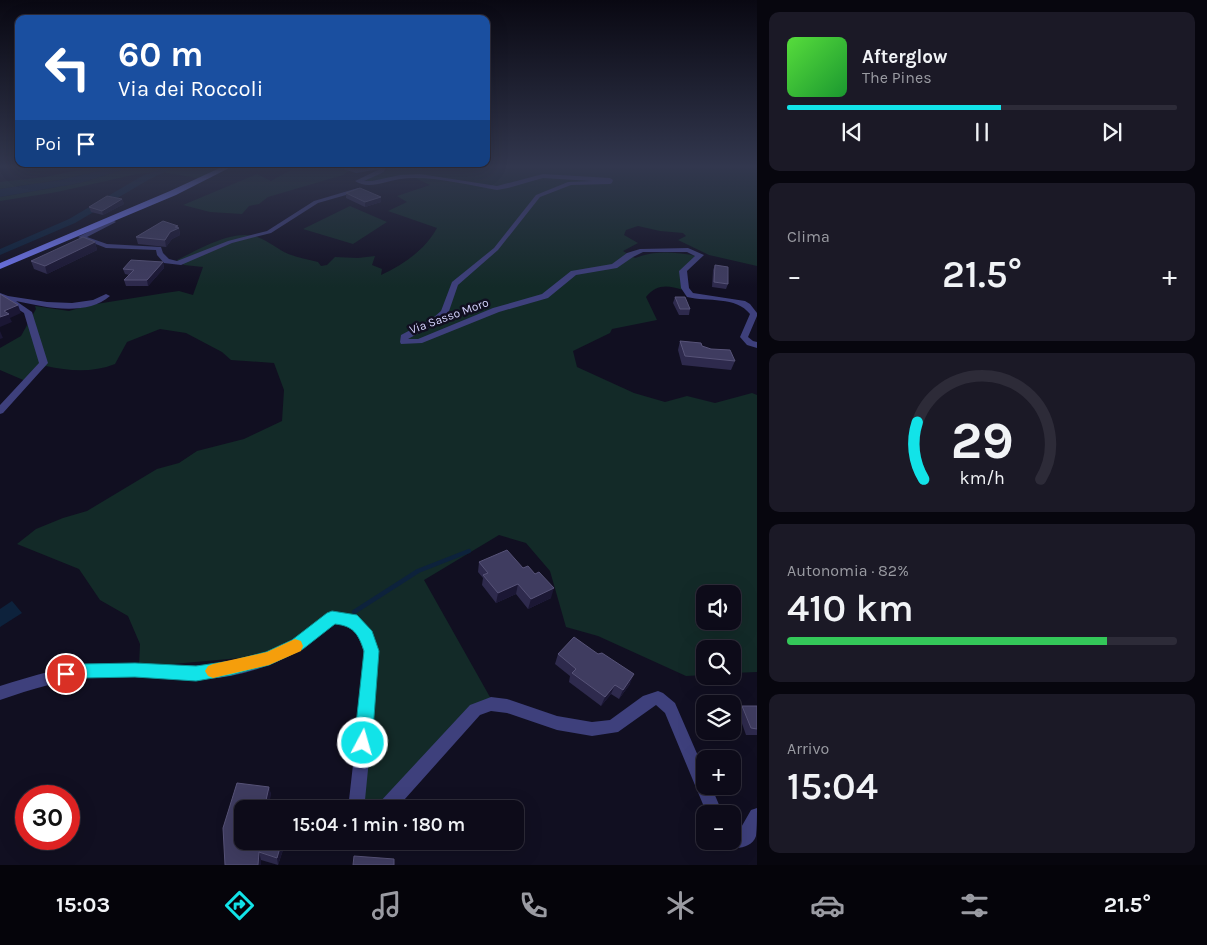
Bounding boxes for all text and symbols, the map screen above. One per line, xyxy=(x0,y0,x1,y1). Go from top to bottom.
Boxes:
text: 60 m xyxy=(118,34,203,75)
icon: left xyxy=(35,35,100,100)
text: Afterglow xyxy=(862,46,948,68)
text: The Pines xyxy=(862,68,932,87)
text: Via dei Roccoli xyxy=(118,76,263,102)
icon: previous xyxy=(838,118,866,146)
icon: pause xyxy=(968,118,996,146)
icon: next xyxy=(1098,118,1126,146)
icon: arrive xyxy=(72,130,100,158)
text: Poi xyxy=(35,133,62,155)
text: Clima xyxy=(787,227,830,246)
text: 21.5° xyxy=(942,252,1022,297)
text: − xyxy=(787,259,802,292)
text: + xyxy=(1162,259,1177,292)
street label: Via Sasso Moro xyxy=(407,295,491,337)
text: 29 xyxy=(950,410,1014,471)
text: km/h xyxy=(959,468,1005,489)
text: Autonomia · 82% xyxy=(787,561,909,580)
map controls xyxy=(696,585,741,850)
button: sound xyxy=(696,585,741,630)
text: 410 km xyxy=(787,586,914,631)
button: search xyxy=(696,640,741,685)
pin xyxy=(45,653,87,695)
icon: arrive xyxy=(52,660,80,688)
button: layers xyxy=(696,695,741,740)
position arrow xyxy=(336,716,388,768)
text: Arrivo xyxy=(787,739,829,758)
button: + xyxy=(696,750,741,795)
text: 15:04 xyxy=(787,764,878,809)
speed limit sign: 30 xyxy=(15,785,80,850)
button: − xyxy=(696,805,741,850)
text: 15:04 · 1 min · 180 m xyxy=(293,814,465,836)
icon: directions xyxy=(222,888,257,923)
icon: music xyxy=(369,888,404,923)
icon: phone xyxy=(516,888,551,923)
icon: climate xyxy=(663,888,698,923)
icon: car xyxy=(810,888,845,923)
icon: filters xyxy=(957,888,992,923)
text: 15:03 xyxy=(56,892,110,918)
text: 21.5° xyxy=(1104,892,1151,918)

